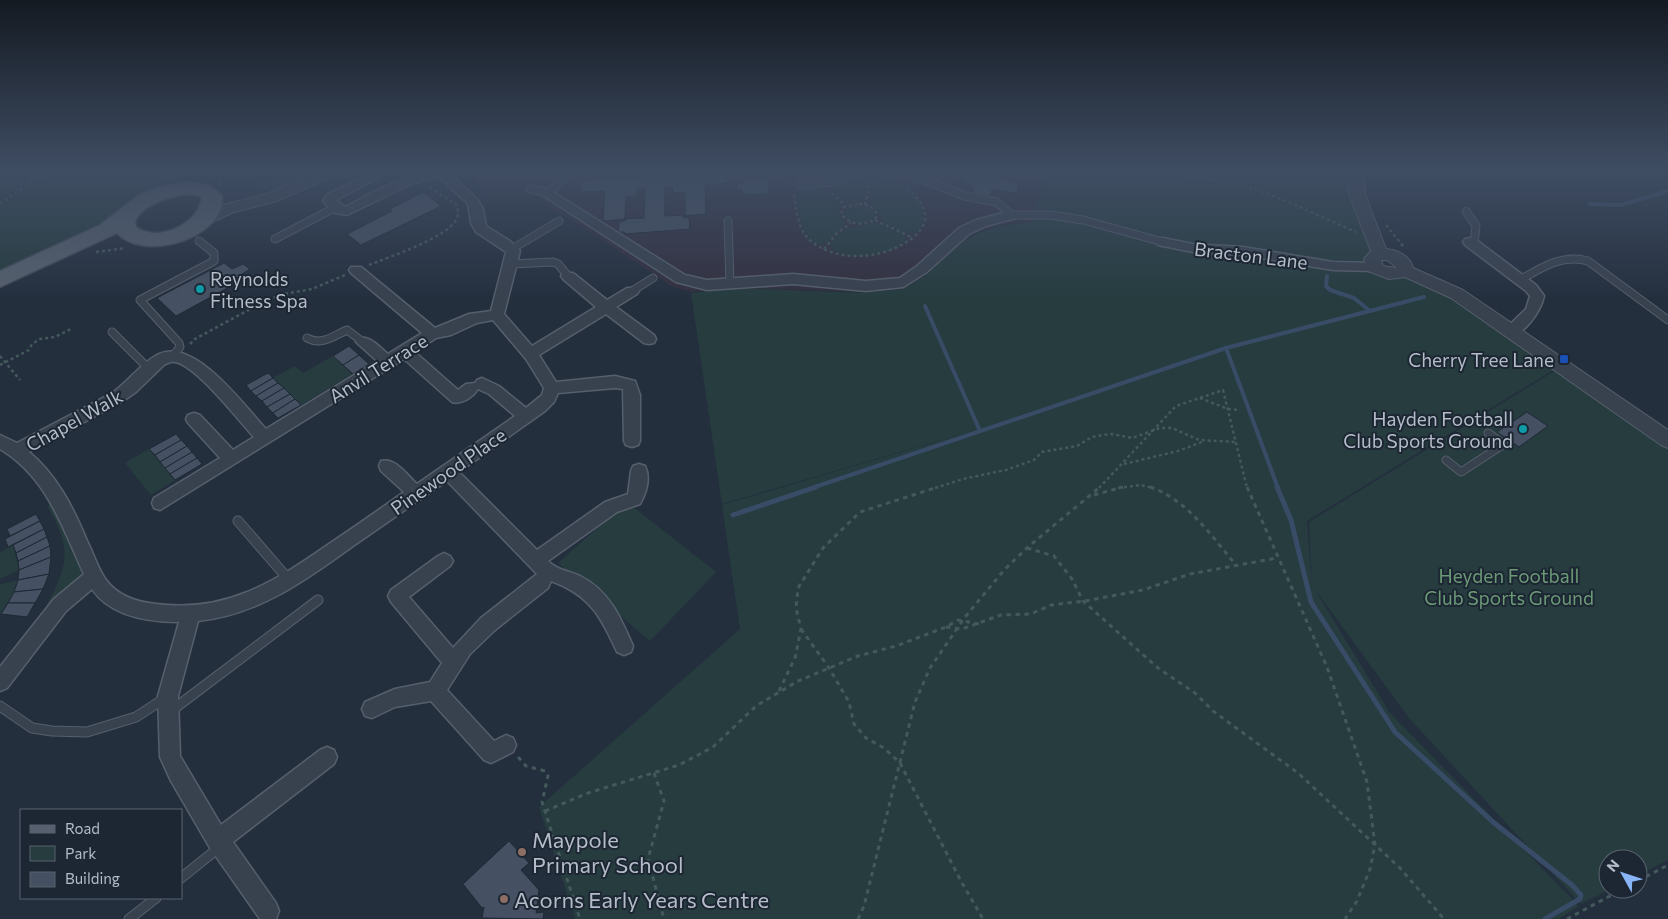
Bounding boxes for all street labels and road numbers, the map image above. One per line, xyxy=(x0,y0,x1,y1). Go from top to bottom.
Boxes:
street label: Bracton Lane xyxy=(1193,237,1309,273)
street label: Anvil Terrace xyxy=(324,329,432,407)
street label: Chapel Walk xyxy=(22,384,126,456)
street label: Pinewood Place xyxy=(386,423,510,519)

